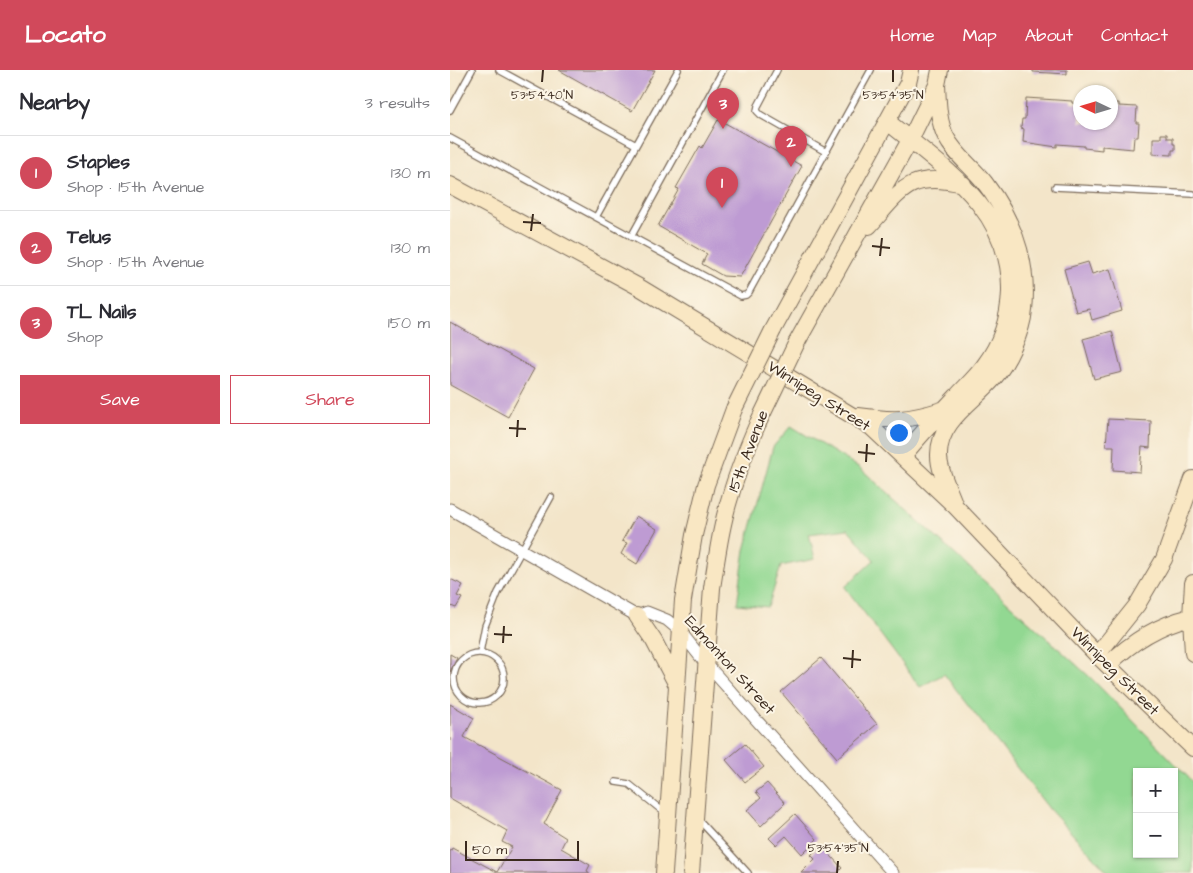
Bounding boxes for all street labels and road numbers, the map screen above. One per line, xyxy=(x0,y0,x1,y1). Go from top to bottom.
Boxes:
street label: Winnipeg Street xyxy=(763,356,875,438)
street label: 15th Avenue xyxy=(722,407,774,495)
street label: Edmonton Street xyxy=(680,611,781,720)
street label: Winnipeg Street xyxy=(1065,622,1165,721)

